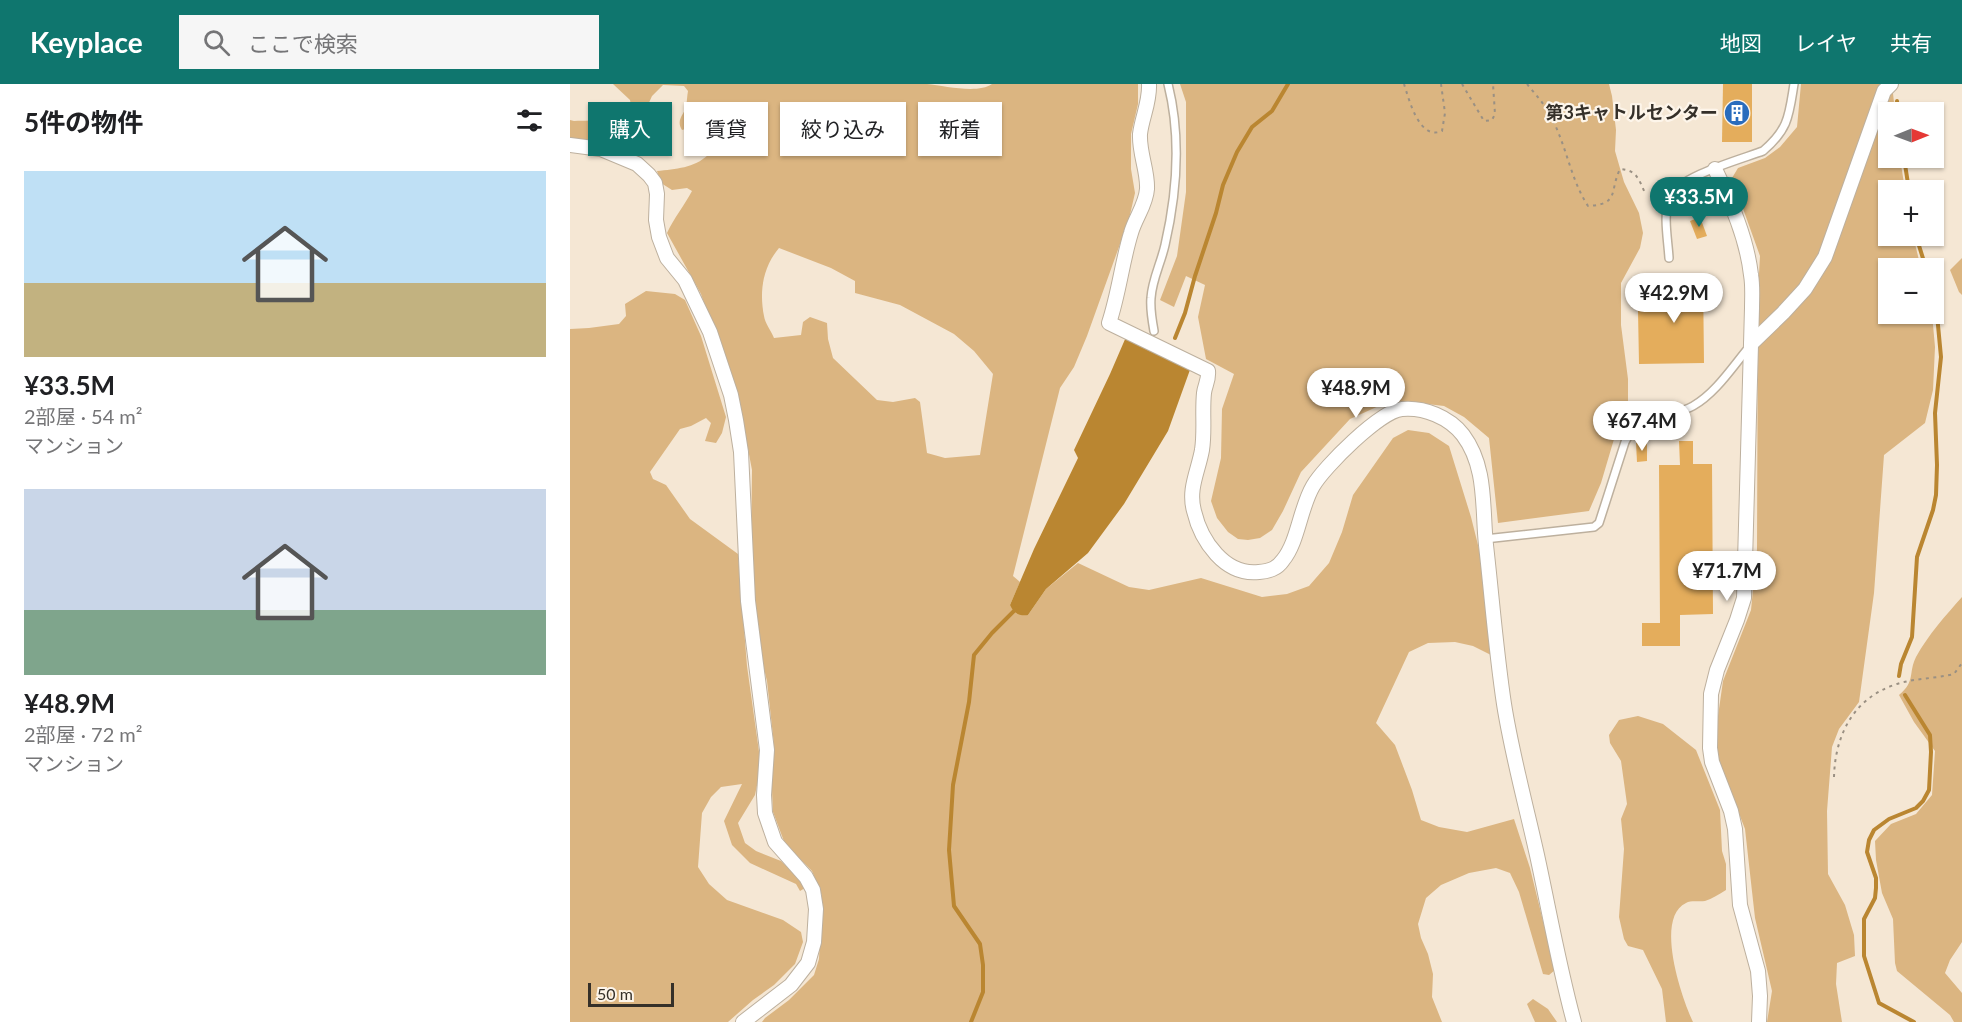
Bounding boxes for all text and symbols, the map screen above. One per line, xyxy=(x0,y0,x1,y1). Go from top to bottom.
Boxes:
search box xyxy=(179,15,599,69)
text: Keyplace xyxy=(30,25,143,59)
icon: search xyxy=(200,26,233,59)
text: ここで検索 xyxy=(248,30,358,57)
text: 地図 xyxy=(1720,30,1762,55)
text: レイヤ xyxy=(1795,30,1857,55)
text: 共有 xyxy=(1890,30,1932,55)
building icon: 第3キャトルセンター xyxy=(1722,98,1752,128)
place label: 第3キャトルセンター xyxy=(1546,101,1718,123)
chip: 購入 xyxy=(588,102,672,156)
chip: 賃貸 xyxy=(684,102,768,156)
chip: 絞り込み xyxy=(780,102,906,156)
chip: 新着 xyxy=(918,102,1002,156)
north arrow xyxy=(1878,102,1944,168)
map controls xyxy=(1878,102,1944,324)
icon: filters xyxy=(513,104,546,137)
text: 5件の物件 xyxy=(24,106,143,138)
pin: ¥33.5M xyxy=(1650,177,1748,228)
button: + xyxy=(1878,180,1944,246)
text: ¥33.5M xyxy=(1664,184,1734,208)
icon: home xyxy=(231,210,339,318)
button: − xyxy=(1878,258,1944,324)
pin: ¥42.9M xyxy=(1625,273,1723,324)
text: ¥42.9M xyxy=(1639,280,1709,304)
pin: ¥48.9M xyxy=(1307,368,1405,419)
text: ¥33.5M xyxy=(24,369,115,401)
text: ¥48.9M xyxy=(1321,375,1391,399)
pin: ¥67.4M xyxy=(1593,401,1691,452)
text: 2部屋 · 54 m² xyxy=(24,404,143,428)
text: ¥67.4M xyxy=(1607,408,1677,432)
text: マンション xyxy=(24,433,124,457)
icon: home xyxy=(231,528,339,636)
pin: ¥71.7M xyxy=(1678,551,1776,602)
text: ¥71.7M xyxy=(1692,558,1762,582)
text: ¥48.9M xyxy=(24,687,115,719)
text: 2部屋 · 72 m² xyxy=(24,722,143,746)
text: マンション xyxy=(24,751,124,775)
scale bar xyxy=(588,980,674,1008)
text: 50 m xyxy=(597,984,633,1003)

